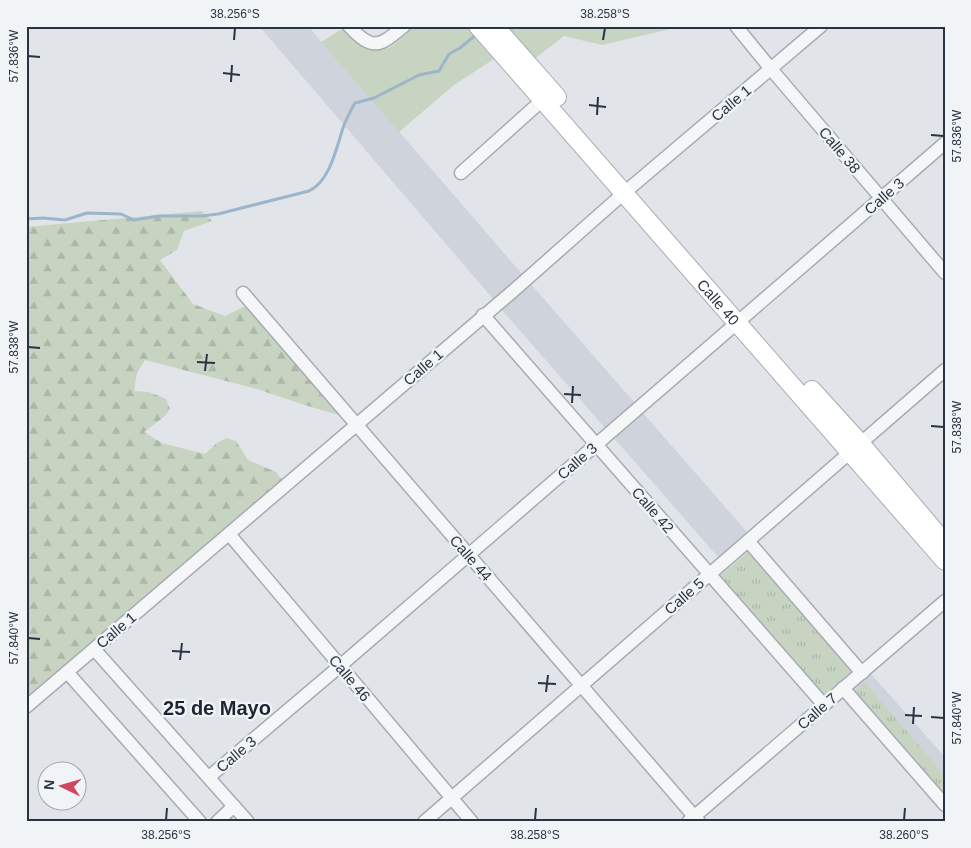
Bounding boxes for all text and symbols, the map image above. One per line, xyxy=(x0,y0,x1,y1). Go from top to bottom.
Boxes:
text: 38.256°S xyxy=(210,7,260,21)
text: 38.258°S xyxy=(580,7,630,21)
text: 57.836°W xyxy=(7,29,21,82)
street label: Calle 1 xyxy=(708,81,754,125)
text: 57.836°W xyxy=(950,109,964,162)
street label: Calle 38 xyxy=(816,123,864,177)
street label: Calle 3 xyxy=(861,174,907,218)
street label: Calle 40 xyxy=(694,275,743,328)
text: 57.838°W xyxy=(7,320,21,373)
street label: Calle 1 xyxy=(400,345,446,389)
text: 57.838°W xyxy=(950,400,964,453)
street label: Calle 3 xyxy=(554,439,600,483)
street label: Calle 42 xyxy=(629,484,677,536)
street label: Calle 44 xyxy=(447,532,495,584)
street label: Calle 5 xyxy=(661,574,707,618)
street label: Calle 1 xyxy=(93,608,139,652)
text: 57.840°W xyxy=(7,611,21,664)
street label: Calle 46 xyxy=(326,651,374,705)
street label: Calle 7 xyxy=(794,689,840,733)
text: 57.840°W xyxy=(950,691,964,744)
district label: 25 de Mayo xyxy=(163,697,271,719)
street label: Calle 3 xyxy=(213,732,259,776)
north arrow xyxy=(38,760,88,810)
text: N xyxy=(41,779,57,791)
text: 38.256°S xyxy=(141,828,191,842)
text: 38.258°S xyxy=(510,828,560,842)
text: 38.260°S xyxy=(879,828,929,842)

